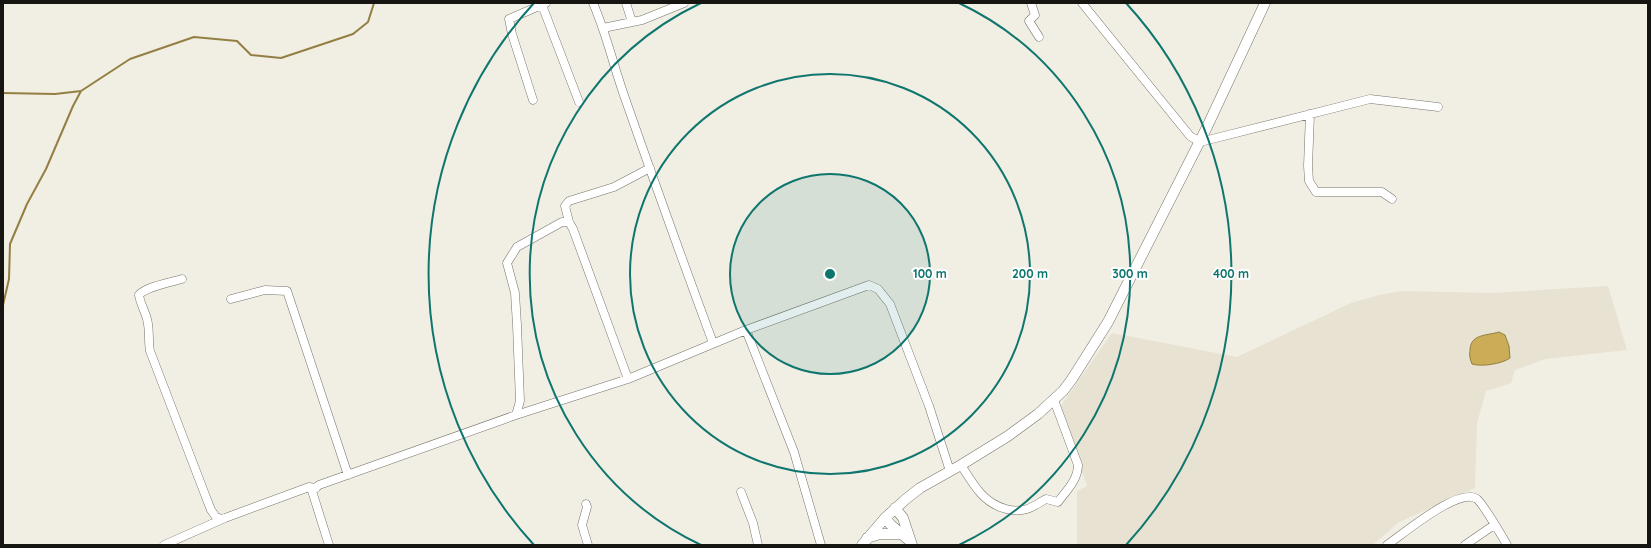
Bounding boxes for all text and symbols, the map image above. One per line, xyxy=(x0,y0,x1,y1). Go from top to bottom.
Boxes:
text: 100 m xyxy=(913,266,947,281)
text: 200 m xyxy=(1012,266,1048,281)
text: 300 m xyxy=(1112,266,1148,281)
text: 400 m xyxy=(1213,266,1249,281)
centre of rings xyxy=(823,267,837,281)

